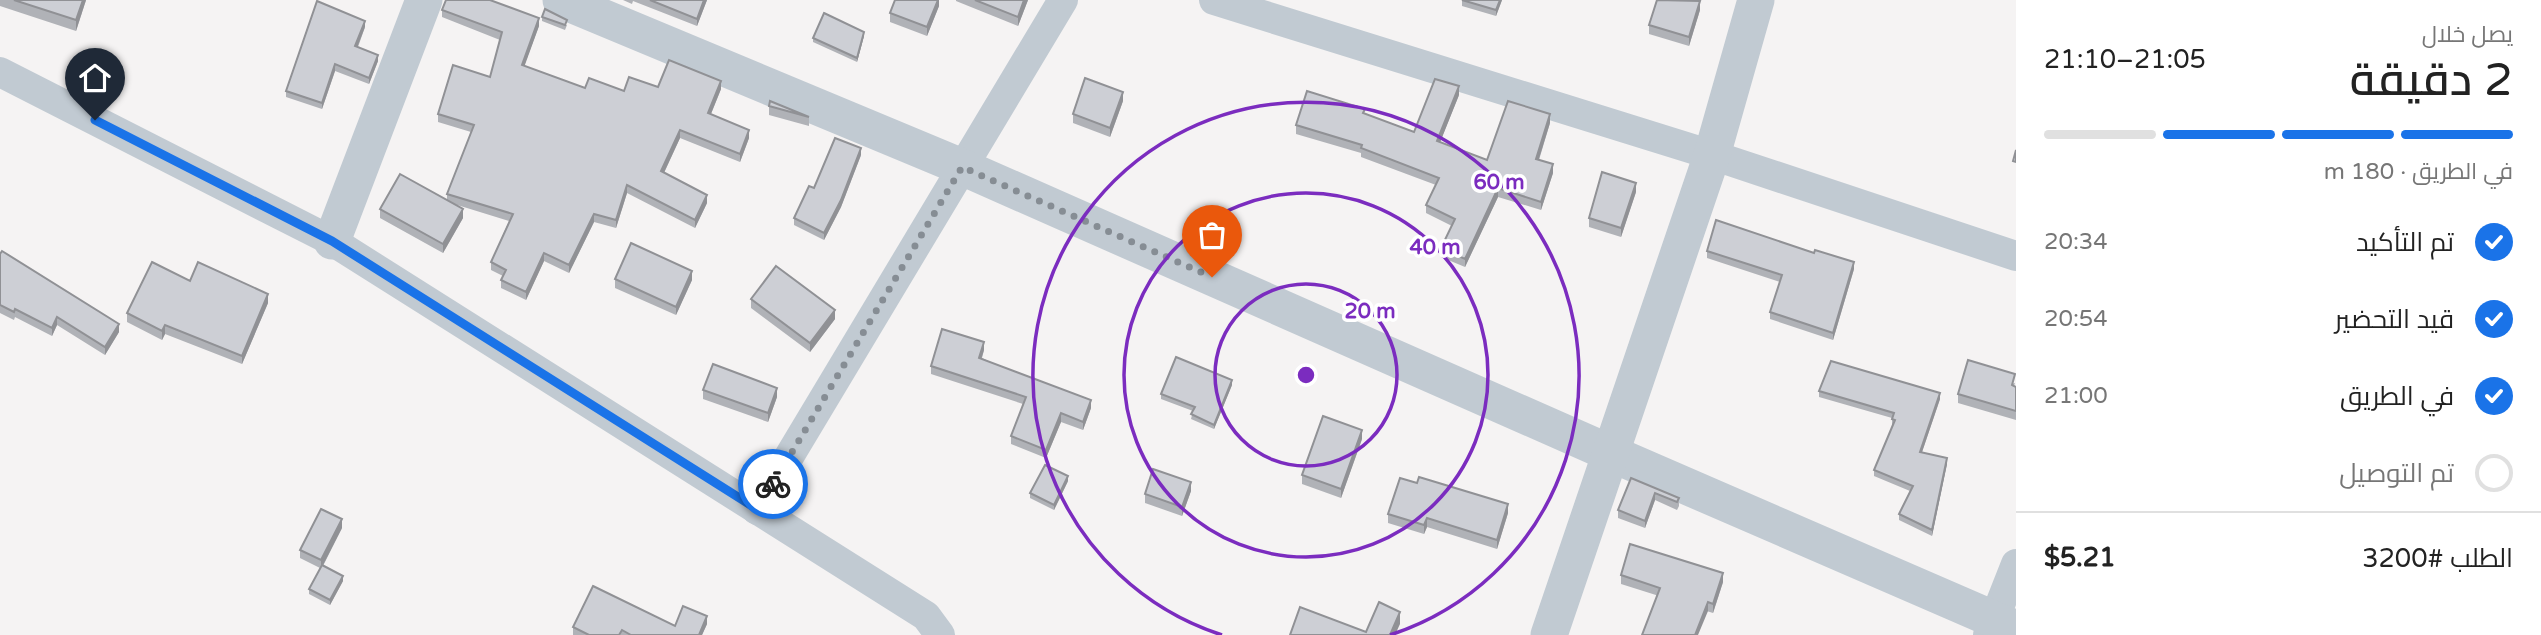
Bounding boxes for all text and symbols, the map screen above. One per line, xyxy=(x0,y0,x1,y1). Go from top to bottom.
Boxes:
text: يصل خلال xyxy=(2422,21,2513,49)
text: 21:05–21:10 xyxy=(2044,44,2206,75)
pin xyxy=(65,48,125,120)
text: 2 دقيقة xyxy=(2350,53,2513,108)
icon: home xyxy=(76,59,114,97)
text: في الطريق · 180 m xyxy=(2324,158,2513,186)
text: 60 m xyxy=(1473,170,1525,195)
pin xyxy=(1182,205,1242,277)
icon: bag xyxy=(1193,216,1231,254)
icon: check xyxy=(2475,223,2513,261)
text: تم التأكيد xyxy=(2356,227,2454,258)
text: 20:34 xyxy=(2044,228,2108,256)
text: 40 m xyxy=(1409,235,1461,260)
text: 20 m xyxy=(1344,299,1396,324)
icon: check xyxy=(2475,300,2513,338)
text: قيد التحضير xyxy=(2335,304,2454,335)
text: 20:54 xyxy=(2044,305,2108,333)
centre of rings xyxy=(1294,363,1318,387)
icon: check xyxy=(2475,377,2513,415)
text: في الطريق xyxy=(2340,381,2454,412)
text: 21:00 xyxy=(2044,382,2108,410)
courier xyxy=(738,449,808,519)
text: تم التوصيل xyxy=(2339,458,2454,489)
icon: bike xyxy=(754,465,792,503)
text: $5.21 xyxy=(2044,542,2116,573)
text: الطلب #3200 xyxy=(2362,543,2513,574)

